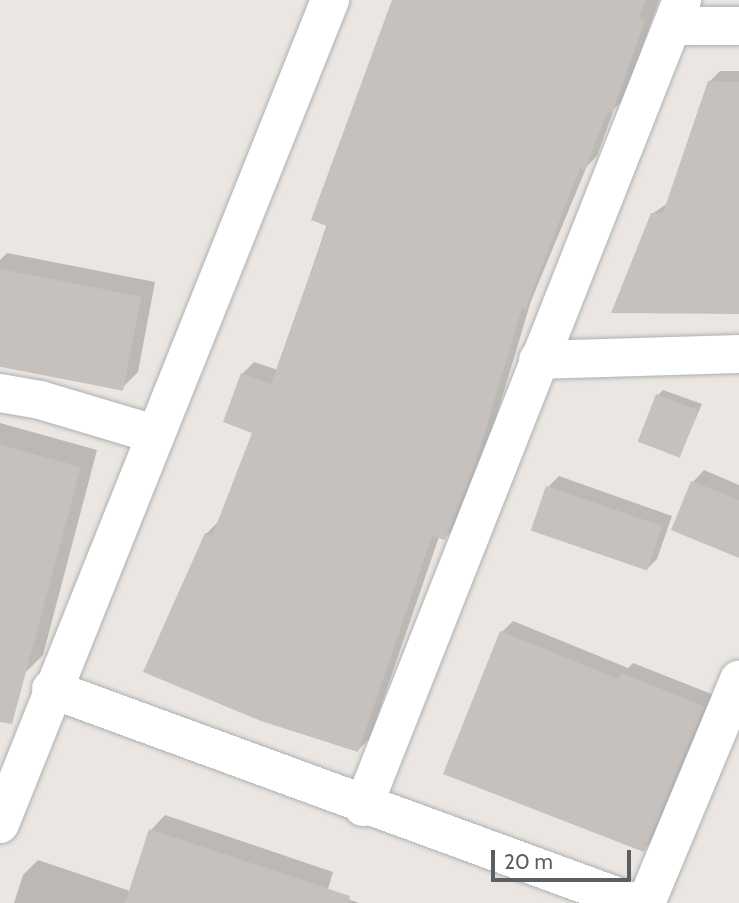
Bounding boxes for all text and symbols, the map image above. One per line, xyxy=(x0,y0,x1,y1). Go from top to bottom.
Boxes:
scale bar xyxy=(494,836,634,880)
text: 20 m xyxy=(504,849,553,874)

